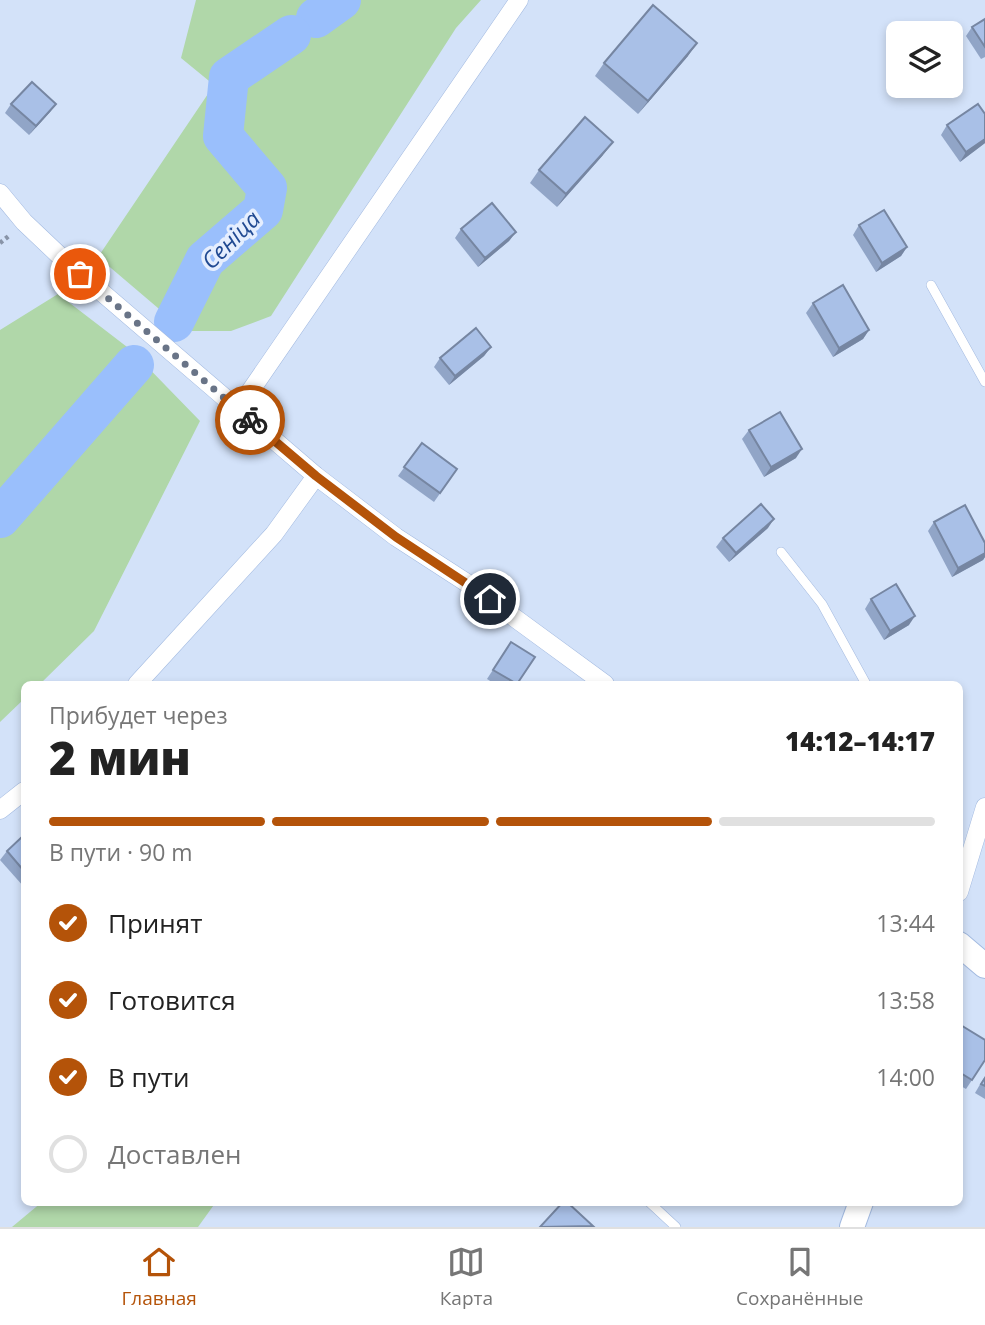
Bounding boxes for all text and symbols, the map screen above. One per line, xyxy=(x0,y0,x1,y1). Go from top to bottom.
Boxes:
map controls xyxy=(886,21,963,98)
button: layers xyxy=(886,21,963,98)
water label: Сеніца xyxy=(194,203,267,276)
pin xyxy=(50,244,110,304)
icon: bag xyxy=(61,255,99,293)
courier xyxy=(215,385,285,455)
icon: bike xyxy=(231,401,269,439)
pin xyxy=(460,569,520,629)
icon: home xyxy=(471,580,509,618)
text: Прибудет через xyxy=(49,699,228,731)
text: 14:12–14:17 xyxy=(785,723,935,759)
text: 2 мин xyxy=(49,726,191,788)
text: В пути · 90 m xyxy=(49,836,193,868)
icon: check xyxy=(49,904,87,942)
text: Принят xyxy=(108,905,202,941)
text: 13:44 xyxy=(876,907,935,939)
icon: check xyxy=(49,981,87,1019)
text: Готовится xyxy=(108,982,236,1018)
text: 13:58 xyxy=(876,984,935,1016)
icon: check xyxy=(49,1058,87,1096)
text: В пути xyxy=(108,1059,189,1095)
text: 14:00 xyxy=(876,1061,935,1093)
text: Доставлен xyxy=(108,1136,241,1172)
tab: Главная xyxy=(121,1243,197,1311)
tab: Карта xyxy=(440,1243,493,1311)
tab: Сохранённые xyxy=(736,1243,864,1311)

